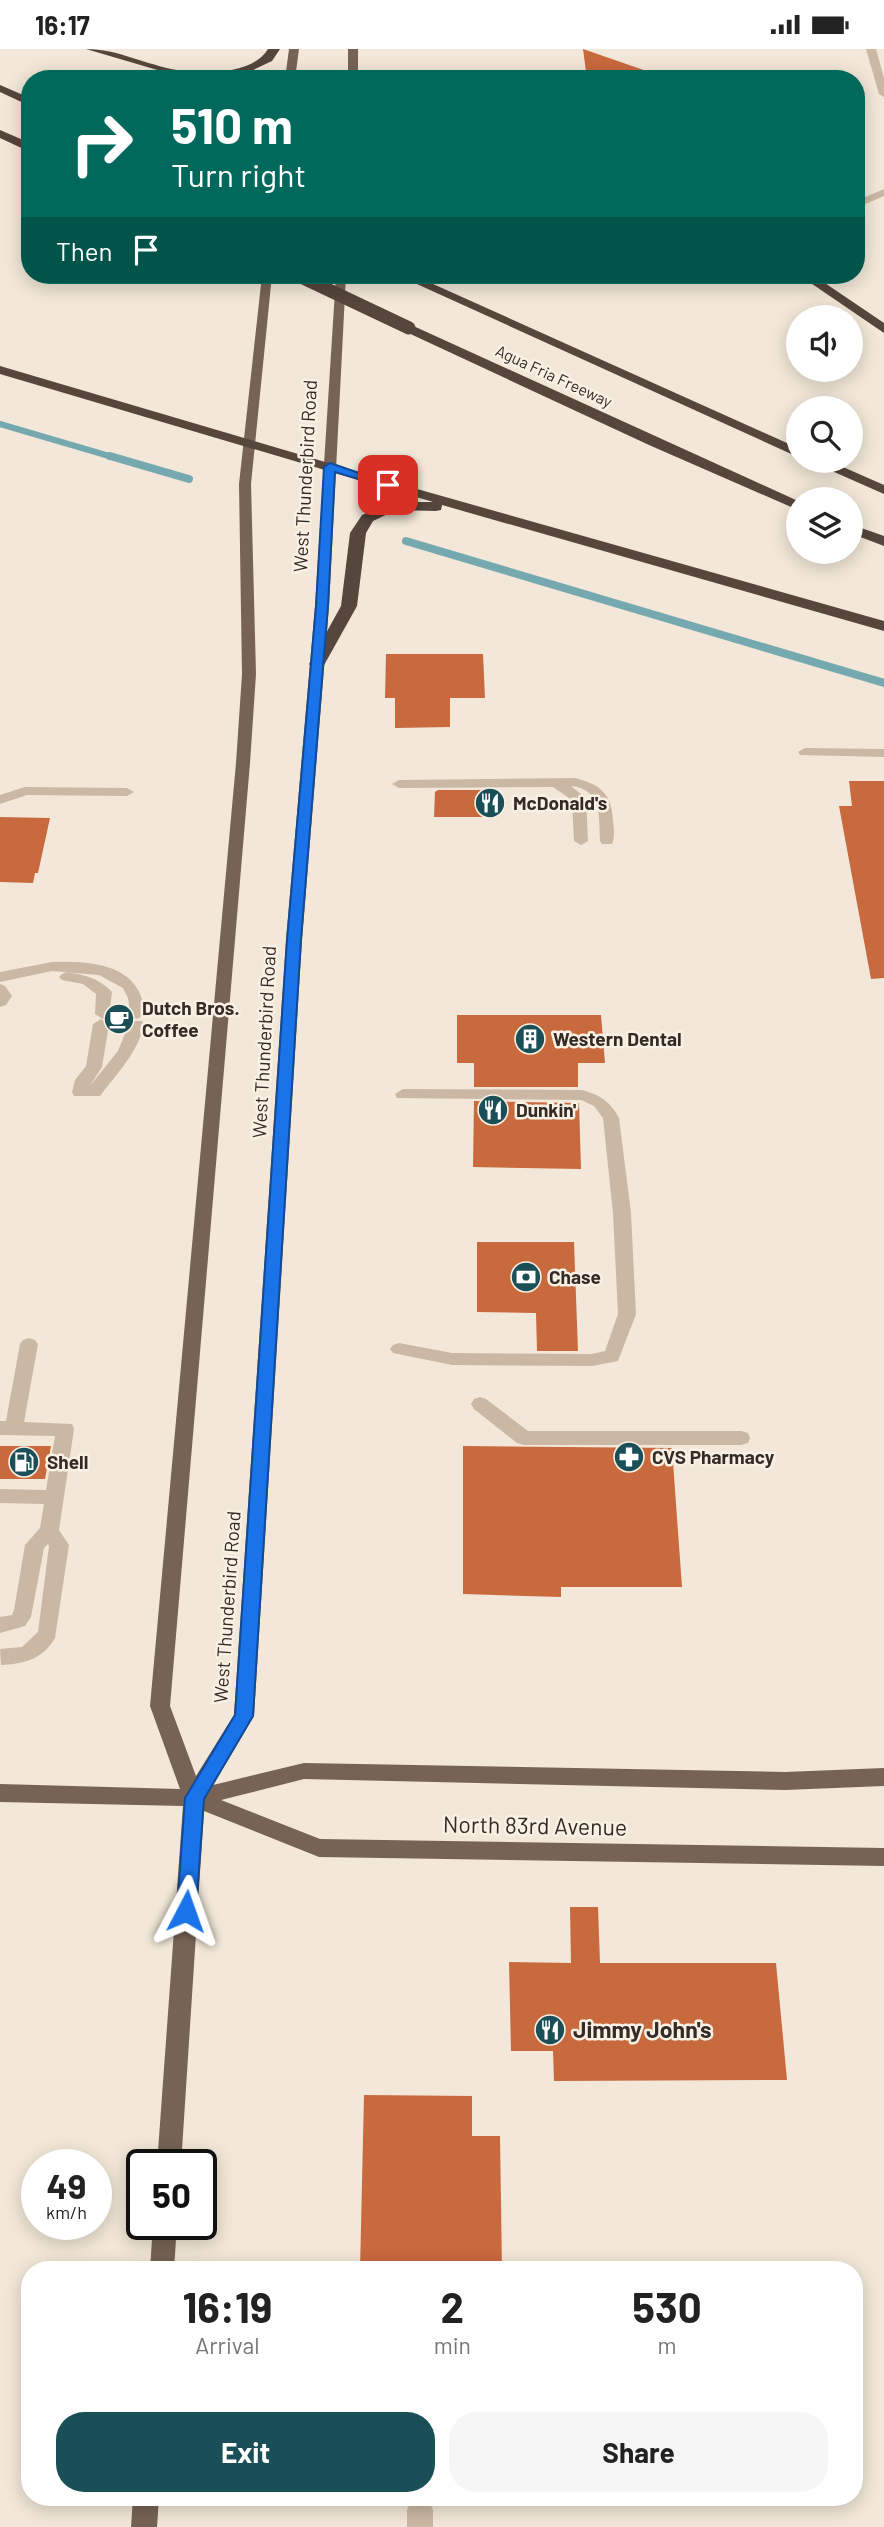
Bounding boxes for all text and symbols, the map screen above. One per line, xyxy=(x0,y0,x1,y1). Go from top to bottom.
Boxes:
text: 16:17 xyxy=(35,9,90,40)
text: 510 m xyxy=(171,95,293,154)
icon: right xyxy=(56,98,147,189)
text: Turn right xyxy=(171,155,306,193)
icon: arrive xyxy=(127,231,165,269)
text: Then xyxy=(56,235,113,266)
map controls xyxy=(786,305,863,564)
button: sound xyxy=(786,305,863,382)
street label: Agua Fria Freeway xyxy=(493,340,616,411)
street label: West Thunderbird Road xyxy=(288,379,321,573)
button: search xyxy=(786,396,863,473)
pin xyxy=(358,455,418,515)
icon: arrive xyxy=(369,466,407,504)
button: layers xyxy=(786,487,863,564)
restaurant icon: McDonald's xyxy=(473,786,507,820)
place label: McDonald's xyxy=(513,791,607,814)
street label: West Thunderbird Road xyxy=(247,945,280,1139)
place label: Dutch Bros. Coffee xyxy=(142,996,240,1041)
cafe icon: Dutch Bros. Coffee xyxy=(102,1002,136,1036)
building icon: Western Dental xyxy=(513,1022,547,1056)
place label: Western Dental xyxy=(553,1027,682,1050)
restaurant icon: Dunkin' xyxy=(476,1093,510,1127)
place label: Dunkin' xyxy=(516,1098,576,1121)
bank icon: Chase xyxy=(509,1260,543,1294)
place label: Chase xyxy=(549,1265,601,1288)
pharmacy icon: CVS Pharmacy xyxy=(612,1440,646,1474)
fuel station icon: Shell xyxy=(7,1445,41,1479)
place label: CVS Pharmacy xyxy=(652,1445,775,1468)
place label: Shell xyxy=(47,1450,88,1473)
street label: West Thunderbird Road xyxy=(208,1510,245,1704)
street label: North 83rd Avenue xyxy=(443,1809,627,1841)
position arrow xyxy=(149,1874,223,1948)
restaurant icon: Jimmy John's xyxy=(533,2013,567,2047)
place label: Jimmy John's xyxy=(573,2015,712,2043)
speed limit sign: 50 xyxy=(126,2149,217,2240)
text: 49 xyxy=(47,2164,86,2206)
text: km/h xyxy=(46,2201,87,2223)
text: 16:19 xyxy=(182,2281,272,2331)
text: 2 xyxy=(441,2281,464,2331)
text: 530 xyxy=(632,2281,702,2331)
text: Arrival xyxy=(195,2331,259,2359)
text: min xyxy=(434,2331,471,2359)
text: m xyxy=(657,2331,676,2359)
button: Exit xyxy=(56,2412,435,2492)
button: Share xyxy=(449,2412,828,2492)

